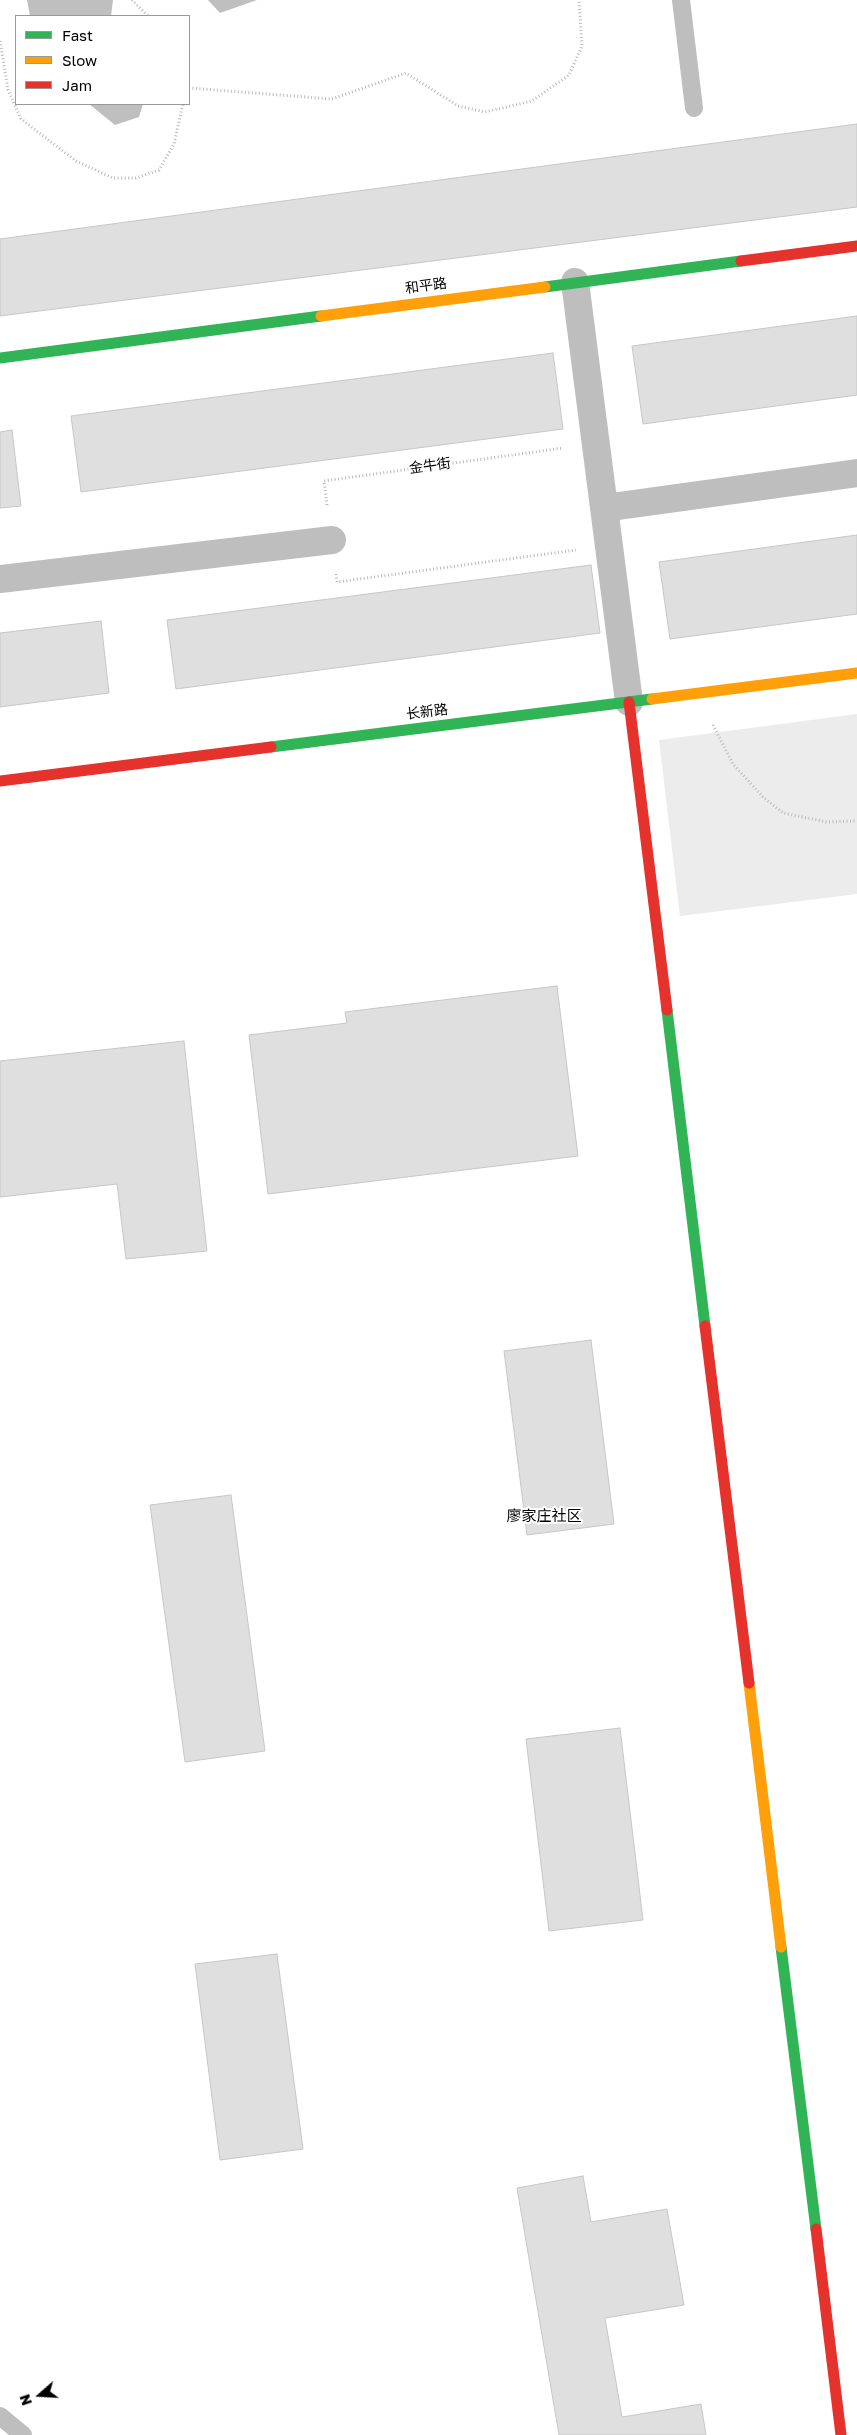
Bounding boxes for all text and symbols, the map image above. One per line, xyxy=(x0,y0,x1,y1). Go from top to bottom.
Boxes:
legend xyxy=(15,15,190,105)
text: Fast xyxy=(62,26,93,44)
text: Slow xyxy=(62,51,97,69)
text: Jam xyxy=(62,76,92,94)
street label: 和平路 xyxy=(404,275,448,297)
street label: 金牛街 xyxy=(408,455,452,477)
street label: 长新路 xyxy=(405,701,449,723)
district label: 廖家庄社区 xyxy=(507,1507,581,1525)
north arrow xyxy=(15,2370,65,2420)
text: N xyxy=(16,2392,35,2408)

